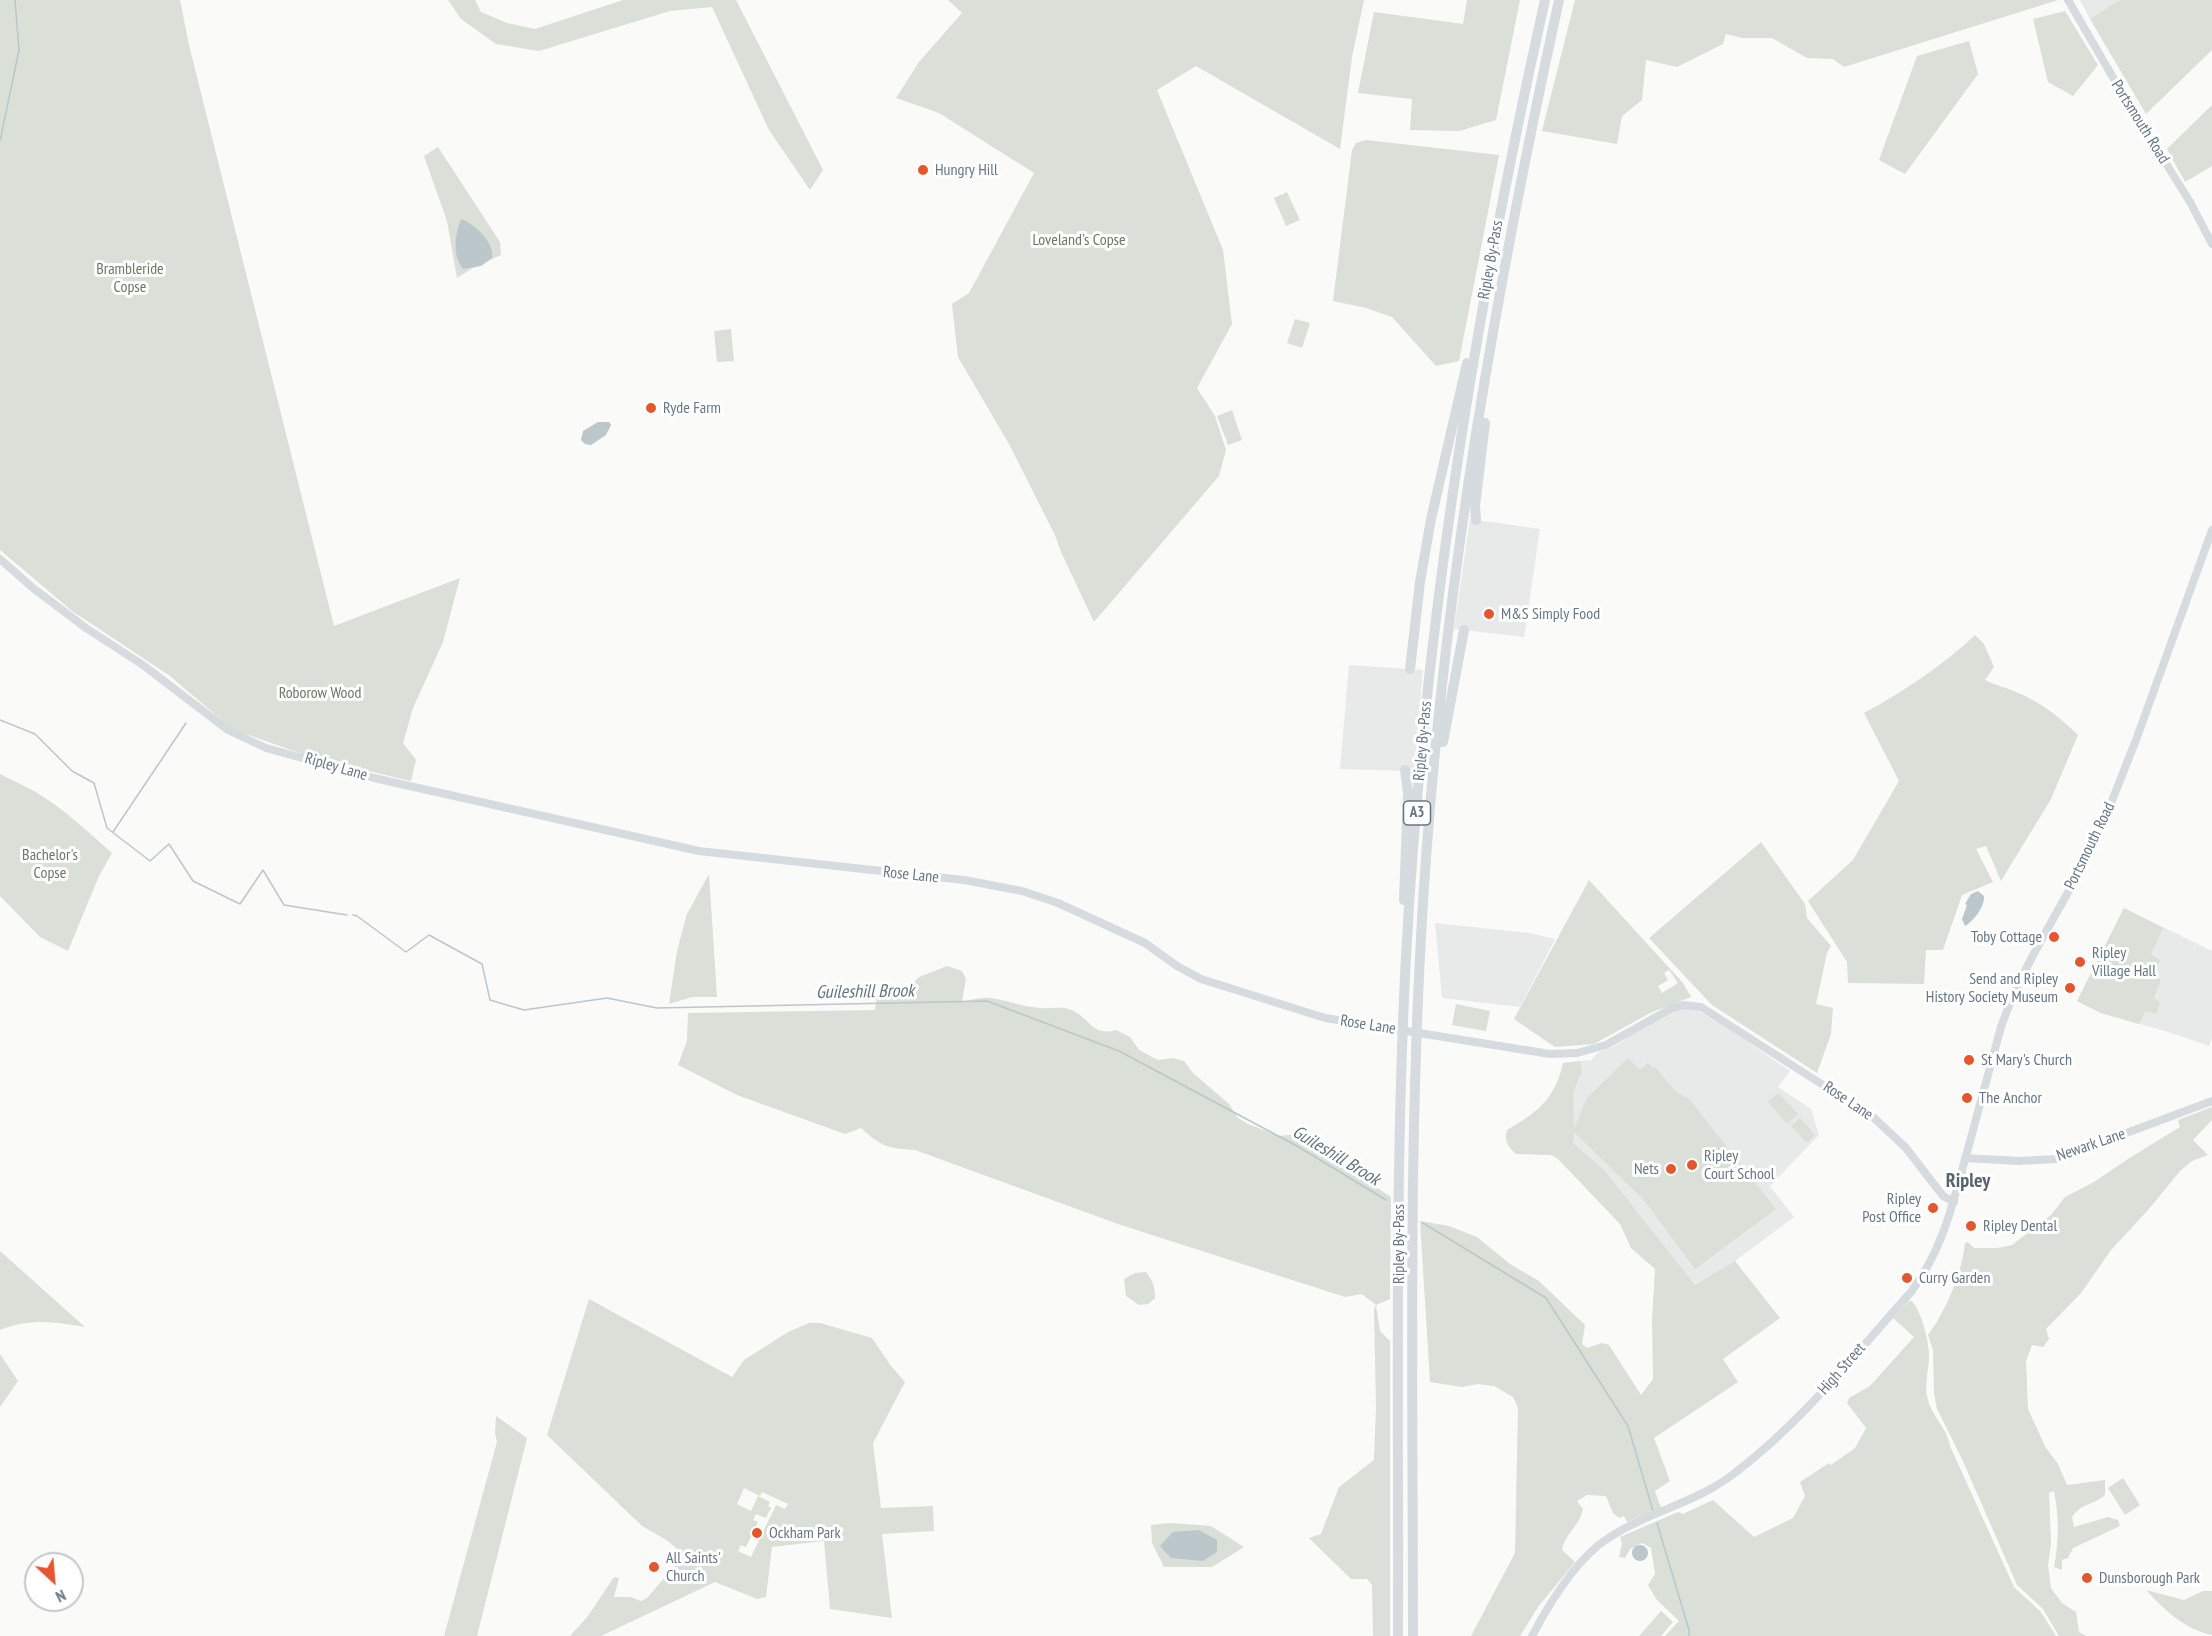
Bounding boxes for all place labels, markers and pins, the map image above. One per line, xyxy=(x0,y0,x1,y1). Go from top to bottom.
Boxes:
place label: Hungry Hill xyxy=(935,160,998,180)
marker: Hungry Hill xyxy=(916,163,930,177)
place label: Ryde Farm xyxy=(663,398,721,418)
marker: Ryde Farm xyxy=(644,401,658,415)
place label: M&S Simply Food xyxy=(1501,604,1600,624)
marker: M&S Simply Food xyxy=(1482,607,1496,621)
place label: Toby Cottage xyxy=(1971,927,2042,947)
marker: Toby Cottage xyxy=(2047,930,2061,944)
place label: Ripley Village Hall xyxy=(2092,943,2156,981)
marker: Ripley Village Hall xyxy=(2073,955,2087,969)
place label: Send and Ripley History Society Museum xyxy=(1926,969,2058,1007)
marker: Send and Ripley History Society Museum xyxy=(2063,981,2077,995)
place label: St Mary's Church xyxy=(1981,1050,2072,1070)
marker: St Mary's Church xyxy=(1962,1053,1976,1067)
place label: The Anchor xyxy=(1979,1088,2042,1108)
marker: The Anchor xyxy=(1960,1091,1974,1105)
place label: Ripley Court School xyxy=(1704,1146,1774,1184)
marker: Ripley Court School xyxy=(1685,1158,1699,1172)
place label: Nets xyxy=(1634,1159,1659,1179)
marker: Nets xyxy=(1664,1162,1678,1176)
place label: Ripley Post Office xyxy=(1862,1189,1921,1227)
marker: Ripley Post Office xyxy=(1926,1201,1940,1215)
place label: Ripley Dental xyxy=(1983,1216,2057,1236)
marker: Ripley Dental xyxy=(1964,1219,1978,1233)
place label: Curry Garden xyxy=(1919,1268,1990,1288)
marker: Curry Garden xyxy=(1900,1271,1914,1285)
place label: Ockham Park xyxy=(769,1523,841,1543)
marker: Ockham Park xyxy=(750,1526,764,1540)
place label: All Saints' Church xyxy=(666,1548,721,1586)
marker: All Saints' Church xyxy=(647,1560,661,1574)
place label: Dunsborough Park xyxy=(2099,1568,2200,1588)
marker: Dunsborough Park xyxy=(2080,1571,2094,1585)

